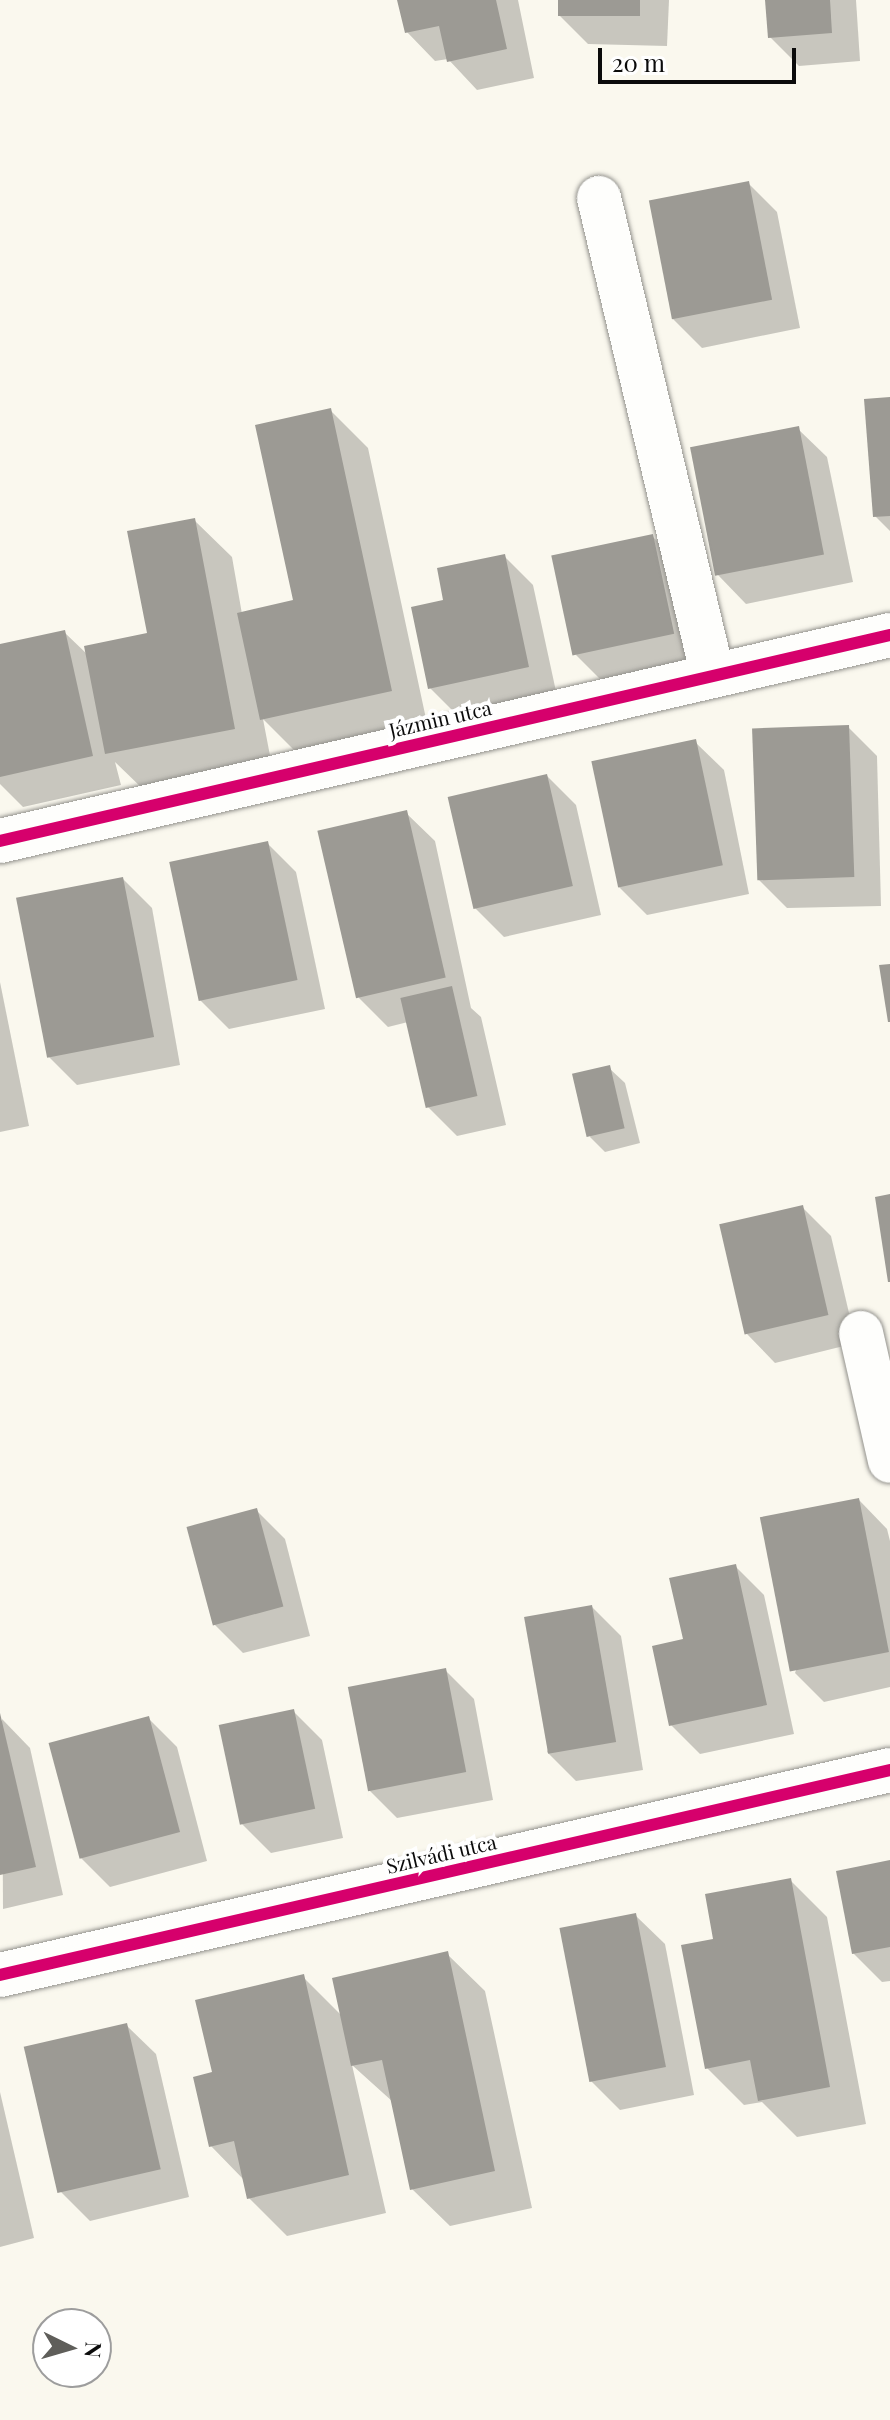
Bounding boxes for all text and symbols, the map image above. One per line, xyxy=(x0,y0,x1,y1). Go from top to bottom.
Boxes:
scale bar xyxy=(602,32,800,82)
text: 20 m xyxy=(612,46,665,78)
street label: Jázmin utca xyxy=(386,695,494,741)
street label: Szilvádi utca xyxy=(384,1829,498,1877)
north arrow xyxy=(32,2308,112,2388)
text: N xyxy=(78,2341,110,2359)

